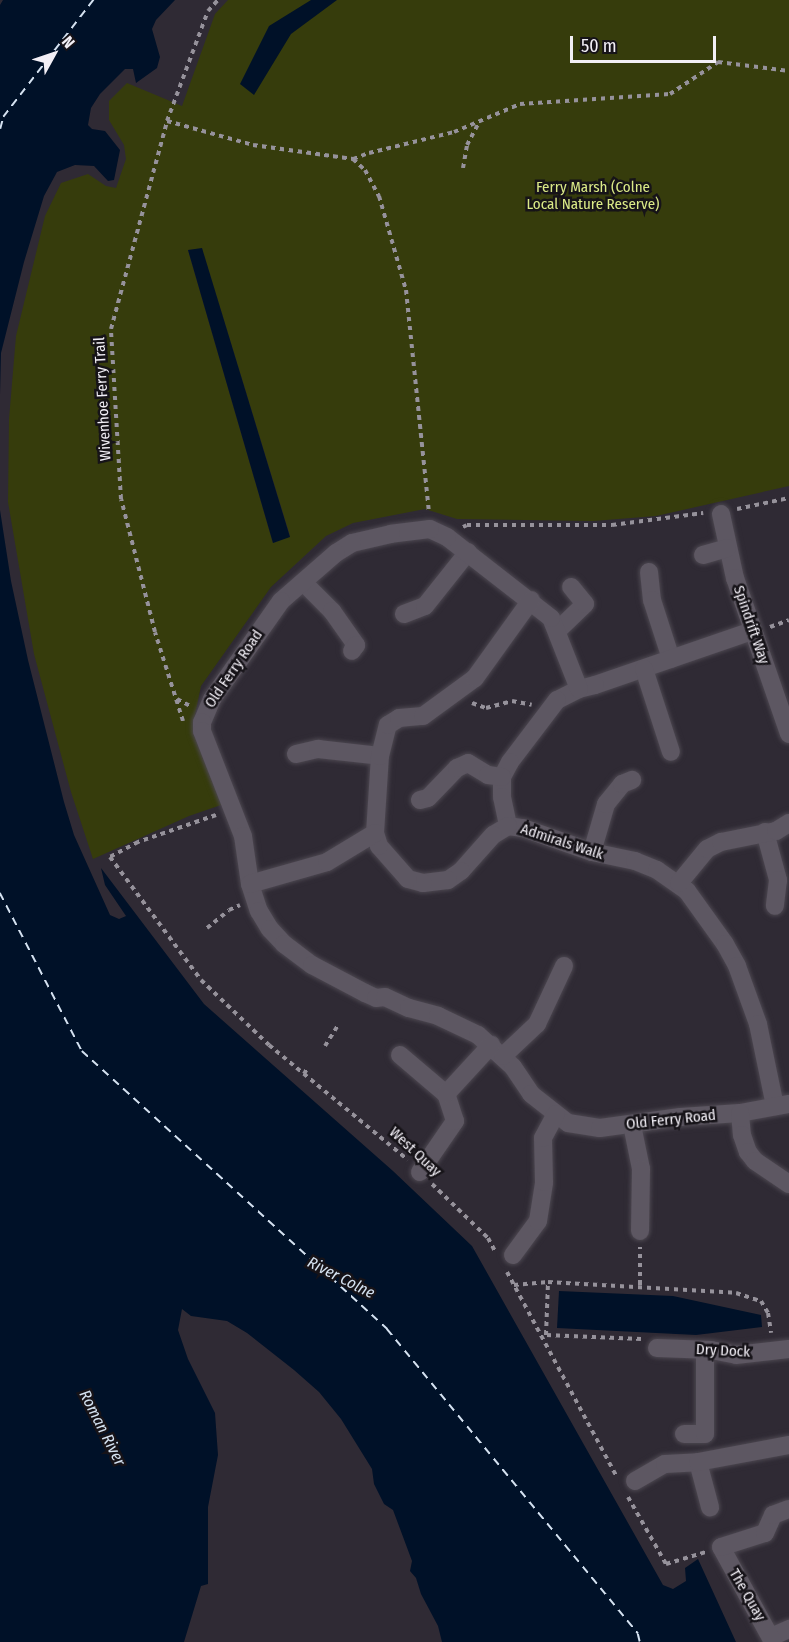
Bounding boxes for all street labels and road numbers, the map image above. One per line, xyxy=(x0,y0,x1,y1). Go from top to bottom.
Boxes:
street label: Wivenhoe Ferry Trail xyxy=(91,337,115,461)
street label: Spindrift Way xyxy=(729,583,773,667)
street label: Old Ferry Road xyxy=(201,627,267,711)
street label: Admirals Walk xyxy=(518,820,606,864)
street label: Old Ferry Road xyxy=(625,1106,717,1134)
street label: West Quay xyxy=(385,1123,445,1181)
street label: Dry Dock xyxy=(695,1341,751,1361)
street label: The Quay xyxy=(725,1566,769,1624)

